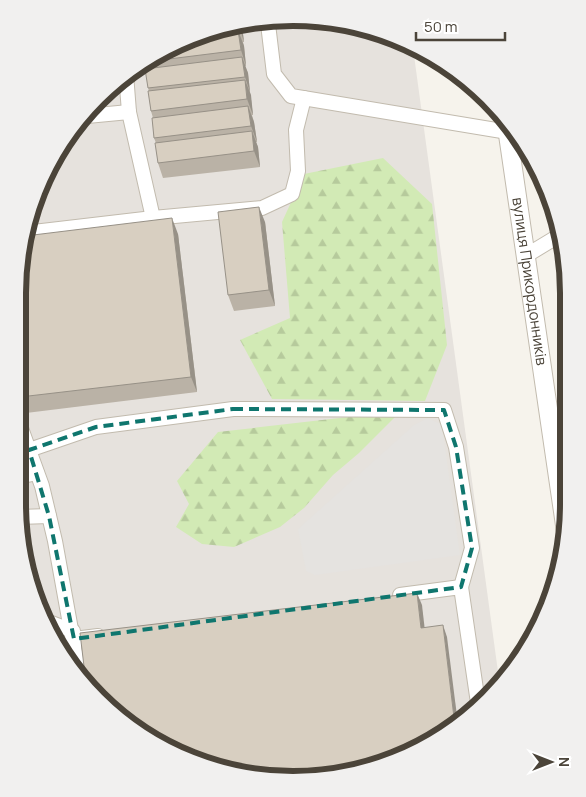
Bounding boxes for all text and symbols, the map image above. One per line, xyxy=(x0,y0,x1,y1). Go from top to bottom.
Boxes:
scale bar xyxy=(416,10,505,42)
text: 50 m xyxy=(424,16,458,37)
street label: вулиця Прикордонників xyxy=(507,196,553,367)
north arrow xyxy=(526,737,576,787)
text: N xyxy=(555,757,574,767)

